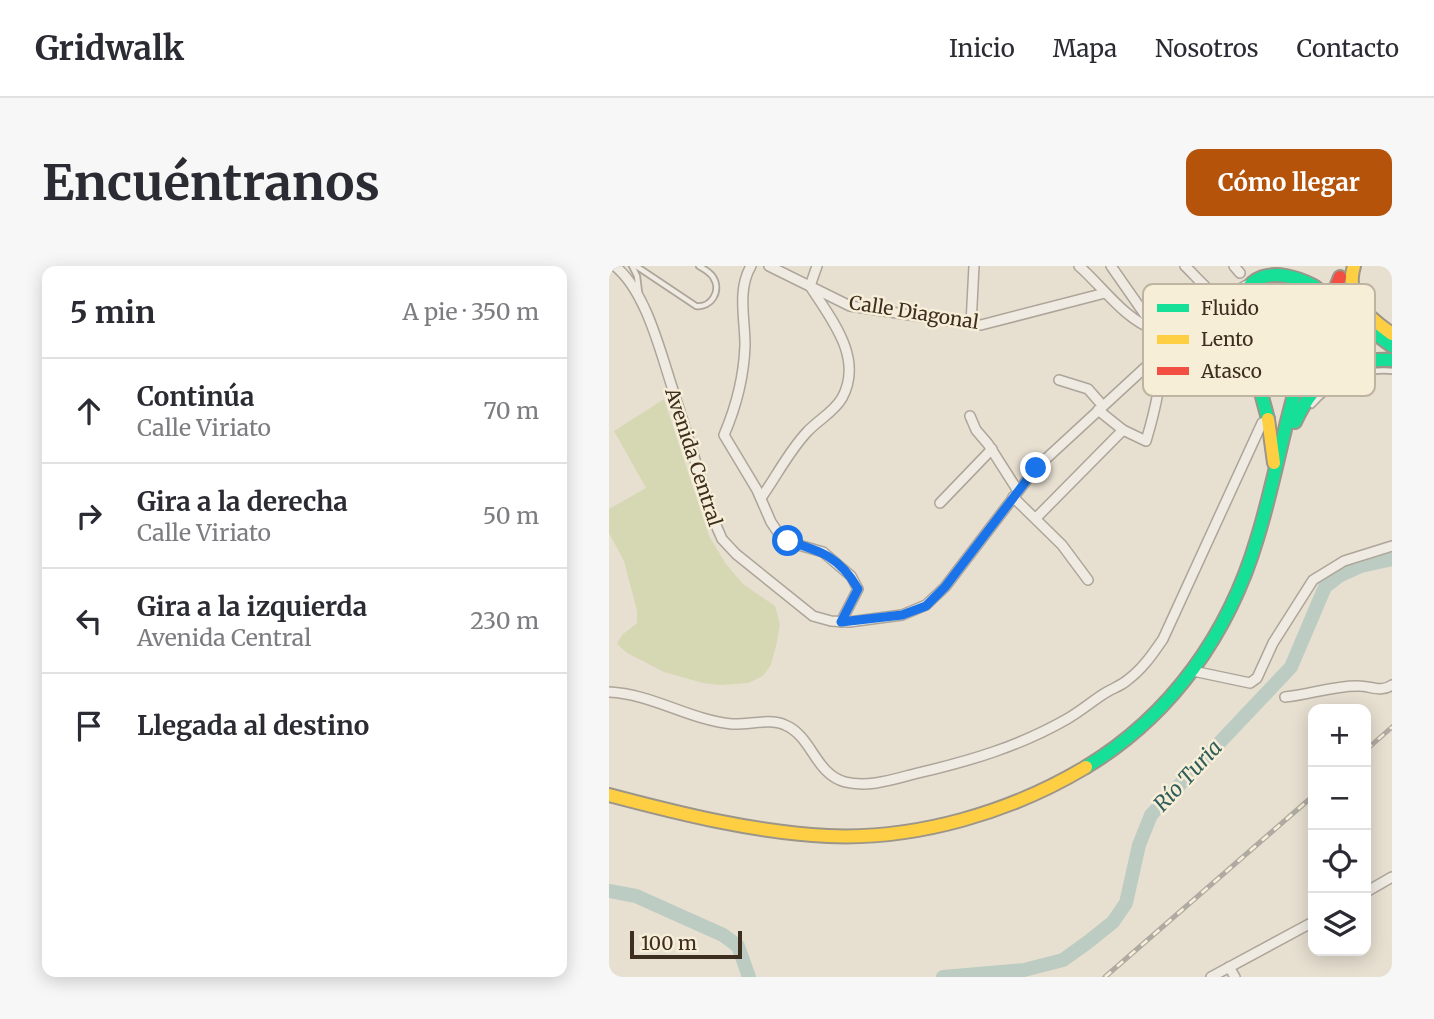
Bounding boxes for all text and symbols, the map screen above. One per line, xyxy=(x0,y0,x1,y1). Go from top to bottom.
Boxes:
text: Gridwalk xyxy=(35,28,184,69)
text: Inicio xyxy=(949,33,1015,64)
text: Mapa xyxy=(1053,33,1117,64)
text: Nosotros xyxy=(1155,33,1259,64)
text: Contacto xyxy=(1297,33,1399,64)
button: Cómo llegar xyxy=(1186,149,1392,216)
text: Encuéntranos xyxy=(42,152,380,213)
legend xyxy=(1143,284,1375,396)
street label: Calle Diagonal xyxy=(848,290,981,334)
text: 5 min xyxy=(70,293,155,331)
text: Fluido xyxy=(1201,296,1259,320)
text: A pie · 350 m xyxy=(402,297,539,326)
text: Lento xyxy=(1201,327,1253,351)
text: Atasco xyxy=(1200,359,1262,383)
text: Continúa xyxy=(137,380,255,413)
street label: Avenida Central xyxy=(660,384,728,529)
icon: ahead xyxy=(70,392,108,430)
text: 70 m xyxy=(483,396,539,425)
text: Calle Viriato xyxy=(137,413,271,442)
route end xyxy=(1020,452,1051,483)
text: Gira a la derecha xyxy=(137,485,348,518)
icon: right xyxy=(70,497,108,535)
text: 50 m xyxy=(483,501,539,530)
text: Calle Viriato xyxy=(137,518,271,547)
route start xyxy=(772,525,803,556)
text: Gira a la izquierda xyxy=(137,590,367,623)
icon: left xyxy=(70,602,108,640)
text: 230 m xyxy=(470,606,539,635)
text: Avenida Central xyxy=(137,623,311,652)
map controls xyxy=(1308,704,1371,956)
button: + xyxy=(1308,704,1371,767)
icon: arrive xyxy=(70,707,108,745)
text: Llegada al destino xyxy=(137,709,369,742)
water label: Río Turia xyxy=(1148,734,1228,817)
button: − xyxy=(1308,767,1371,830)
button: locate xyxy=(1308,830,1371,893)
button: layers xyxy=(1308,893,1371,956)
scale bar xyxy=(630,928,742,960)
text: 100 m xyxy=(641,931,697,955)

